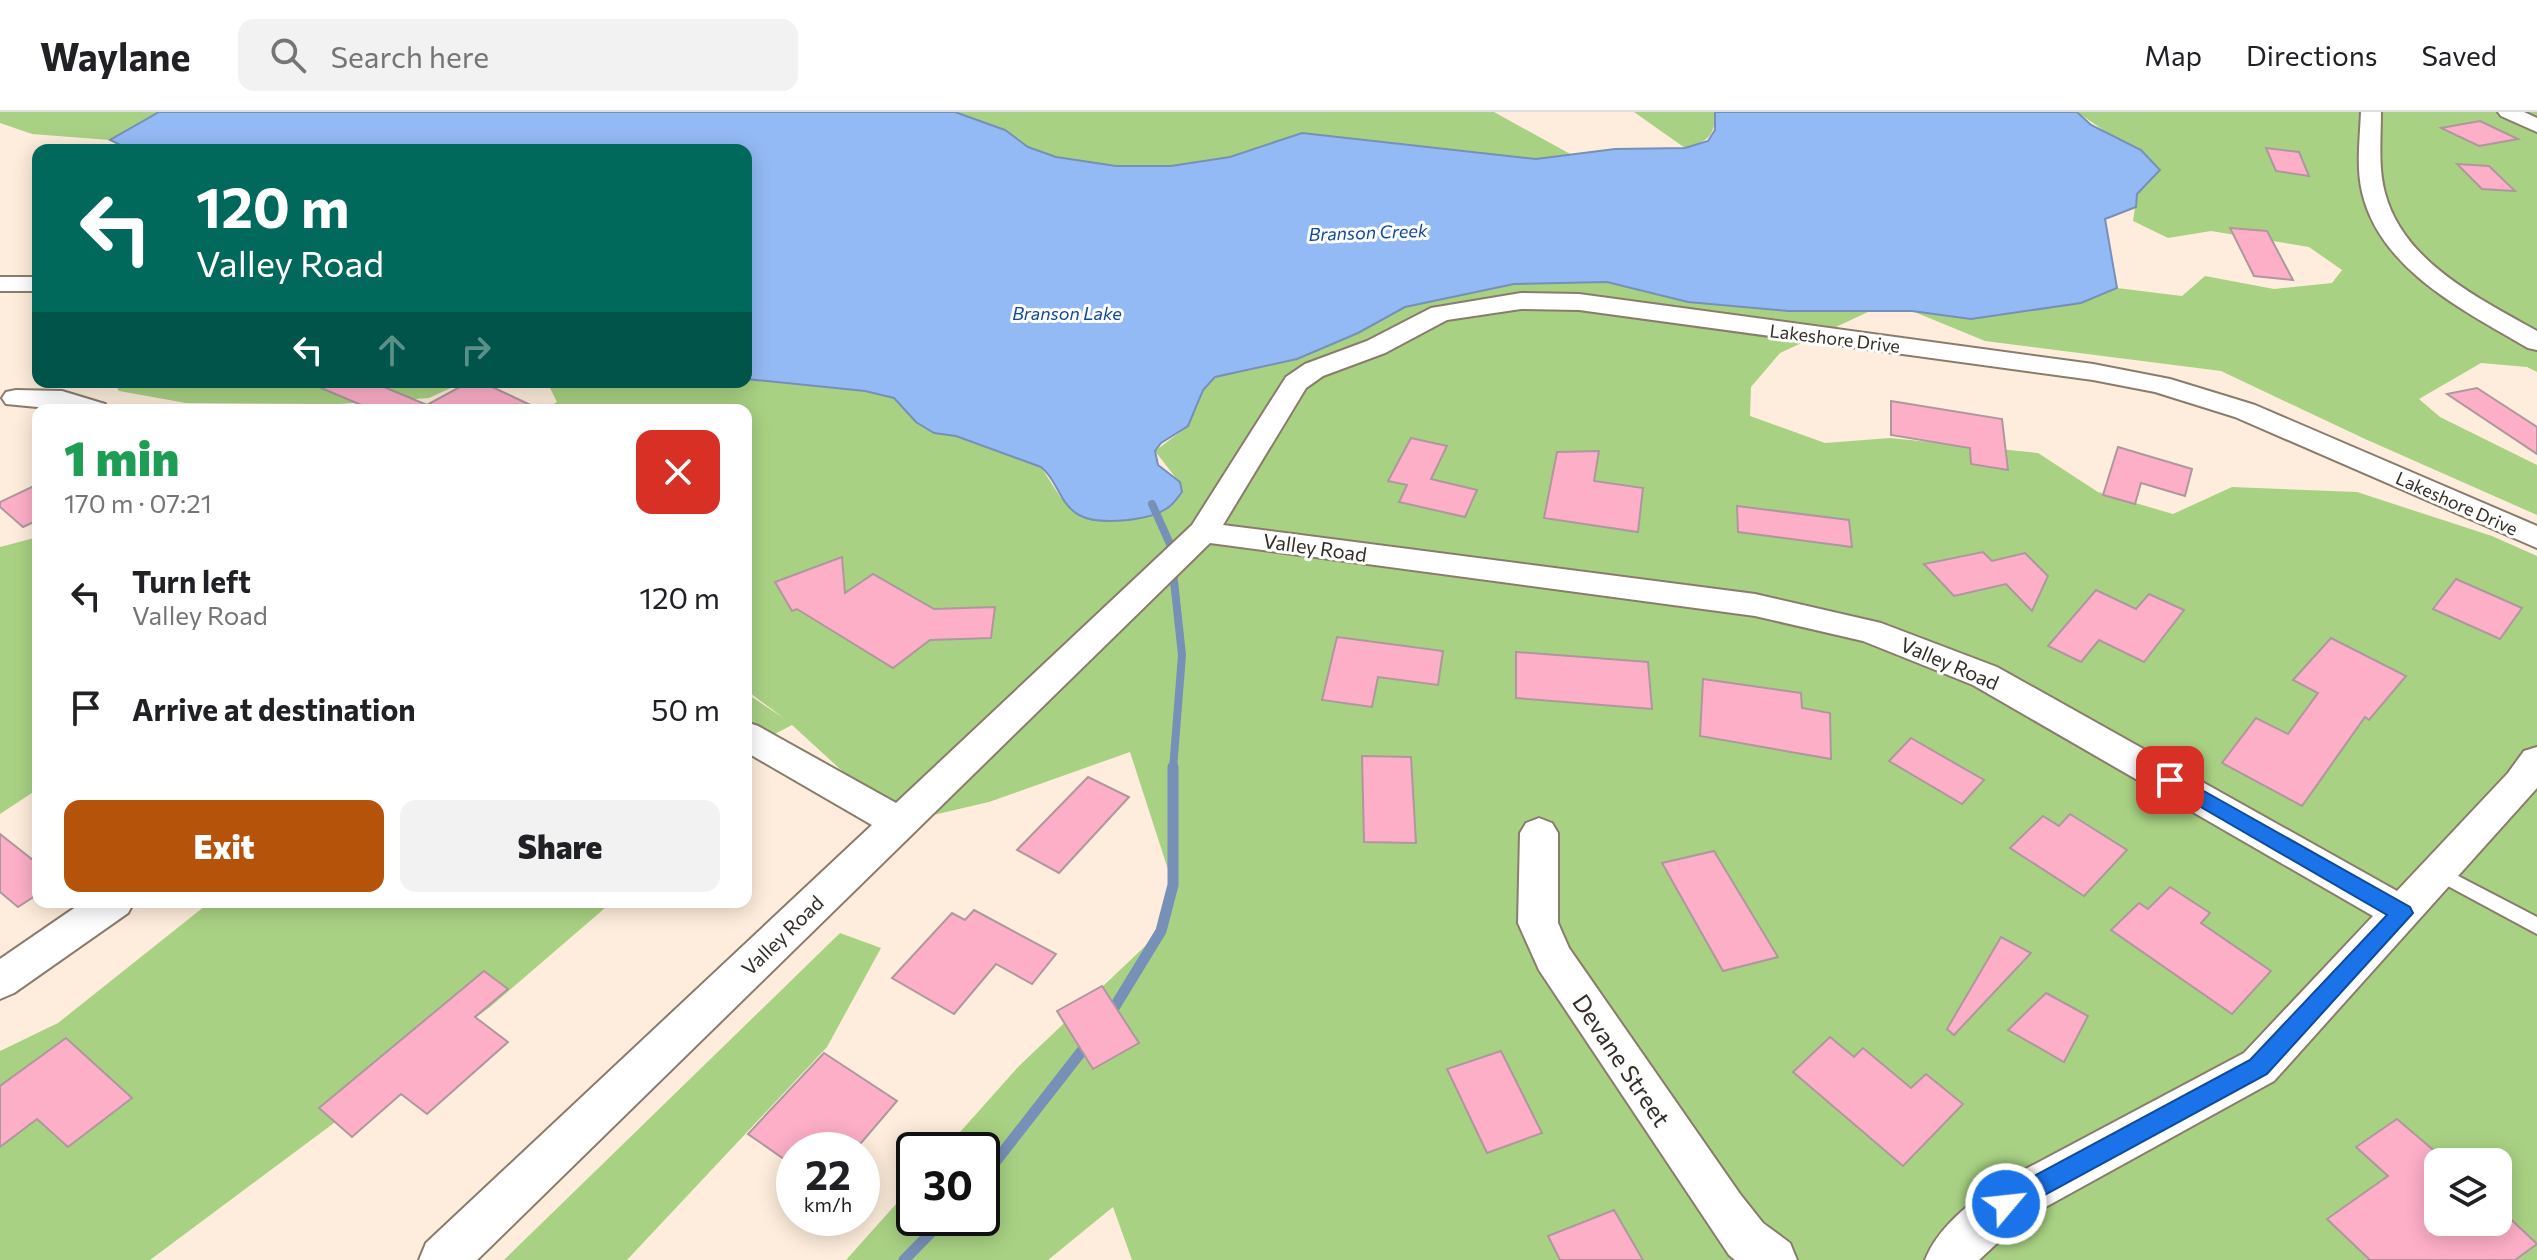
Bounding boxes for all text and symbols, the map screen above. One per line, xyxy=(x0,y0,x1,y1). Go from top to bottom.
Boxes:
search box xyxy=(238,19,798,91)
text: Waylane xyxy=(40,32,190,79)
icon: search xyxy=(266,33,310,77)
text: Search here xyxy=(330,37,489,74)
text: Map xyxy=(2144,38,2202,72)
text: Directions xyxy=(2246,38,2377,72)
text: Saved xyxy=(2421,38,2497,72)
text: 120 m xyxy=(196,171,350,240)
icon: left xyxy=(64,176,168,280)
water label: Branson Creek xyxy=(1308,219,1429,245)
text: Valley Road xyxy=(196,240,384,284)
water label: Branson Lake xyxy=(1012,302,1122,324)
street label: Lakeshore Drive xyxy=(1769,319,1901,357)
icon: left xyxy=(286,328,330,372)
icon: ahead xyxy=(370,328,414,372)
icon: right xyxy=(454,328,498,372)
text: 1 min xyxy=(64,427,179,486)
button: close xyxy=(636,430,720,514)
street label: Lakeshore Drive xyxy=(2393,466,2521,540)
text: 170 m · 07:21 xyxy=(64,487,212,518)
street label: Valley Road xyxy=(1262,528,1368,566)
text: Turn left xyxy=(132,562,251,599)
icon: left xyxy=(64,574,108,618)
text: 120 m xyxy=(639,578,720,615)
text: Valley Road xyxy=(132,599,268,630)
street label: Valley Road xyxy=(1897,632,2003,694)
icon: arrive xyxy=(64,686,108,730)
text: Arrive at destination xyxy=(132,690,416,727)
text: 50 m xyxy=(651,690,720,727)
pin xyxy=(2136,746,2204,814)
icon: arrive xyxy=(2148,758,2192,802)
button: Exit xyxy=(64,800,384,892)
button: Share xyxy=(400,800,720,892)
street label: Valley Road xyxy=(736,890,828,980)
street label: Devane Street xyxy=(1567,988,1677,1132)
speed limit sign: 30 xyxy=(896,1132,1000,1236)
map controls xyxy=(2424,1148,2512,1236)
button: layers xyxy=(2424,1148,2512,1236)
text: 22 xyxy=(805,1149,851,1198)
position arrow xyxy=(1964,1162,2048,1246)
text: km/h xyxy=(804,1192,852,1216)

